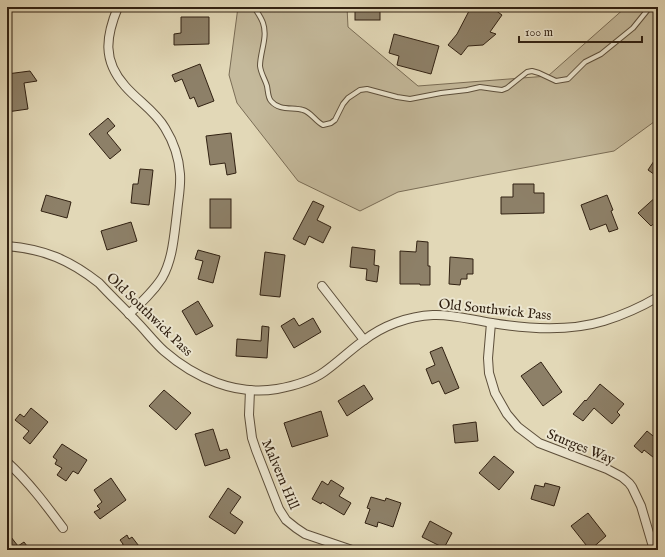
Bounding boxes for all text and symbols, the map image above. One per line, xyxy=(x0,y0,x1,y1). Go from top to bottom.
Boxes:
scale bar xyxy=(519,18,642,44)
text: 100 m xyxy=(525,25,553,40)
street label: Old Southwick Pass xyxy=(102,269,196,361)
street label: Old Southwick Pass xyxy=(438,295,552,325)
street label: Sturges Way xyxy=(544,425,617,469)
street label: Malvern Hill xyxy=(257,437,303,512)

